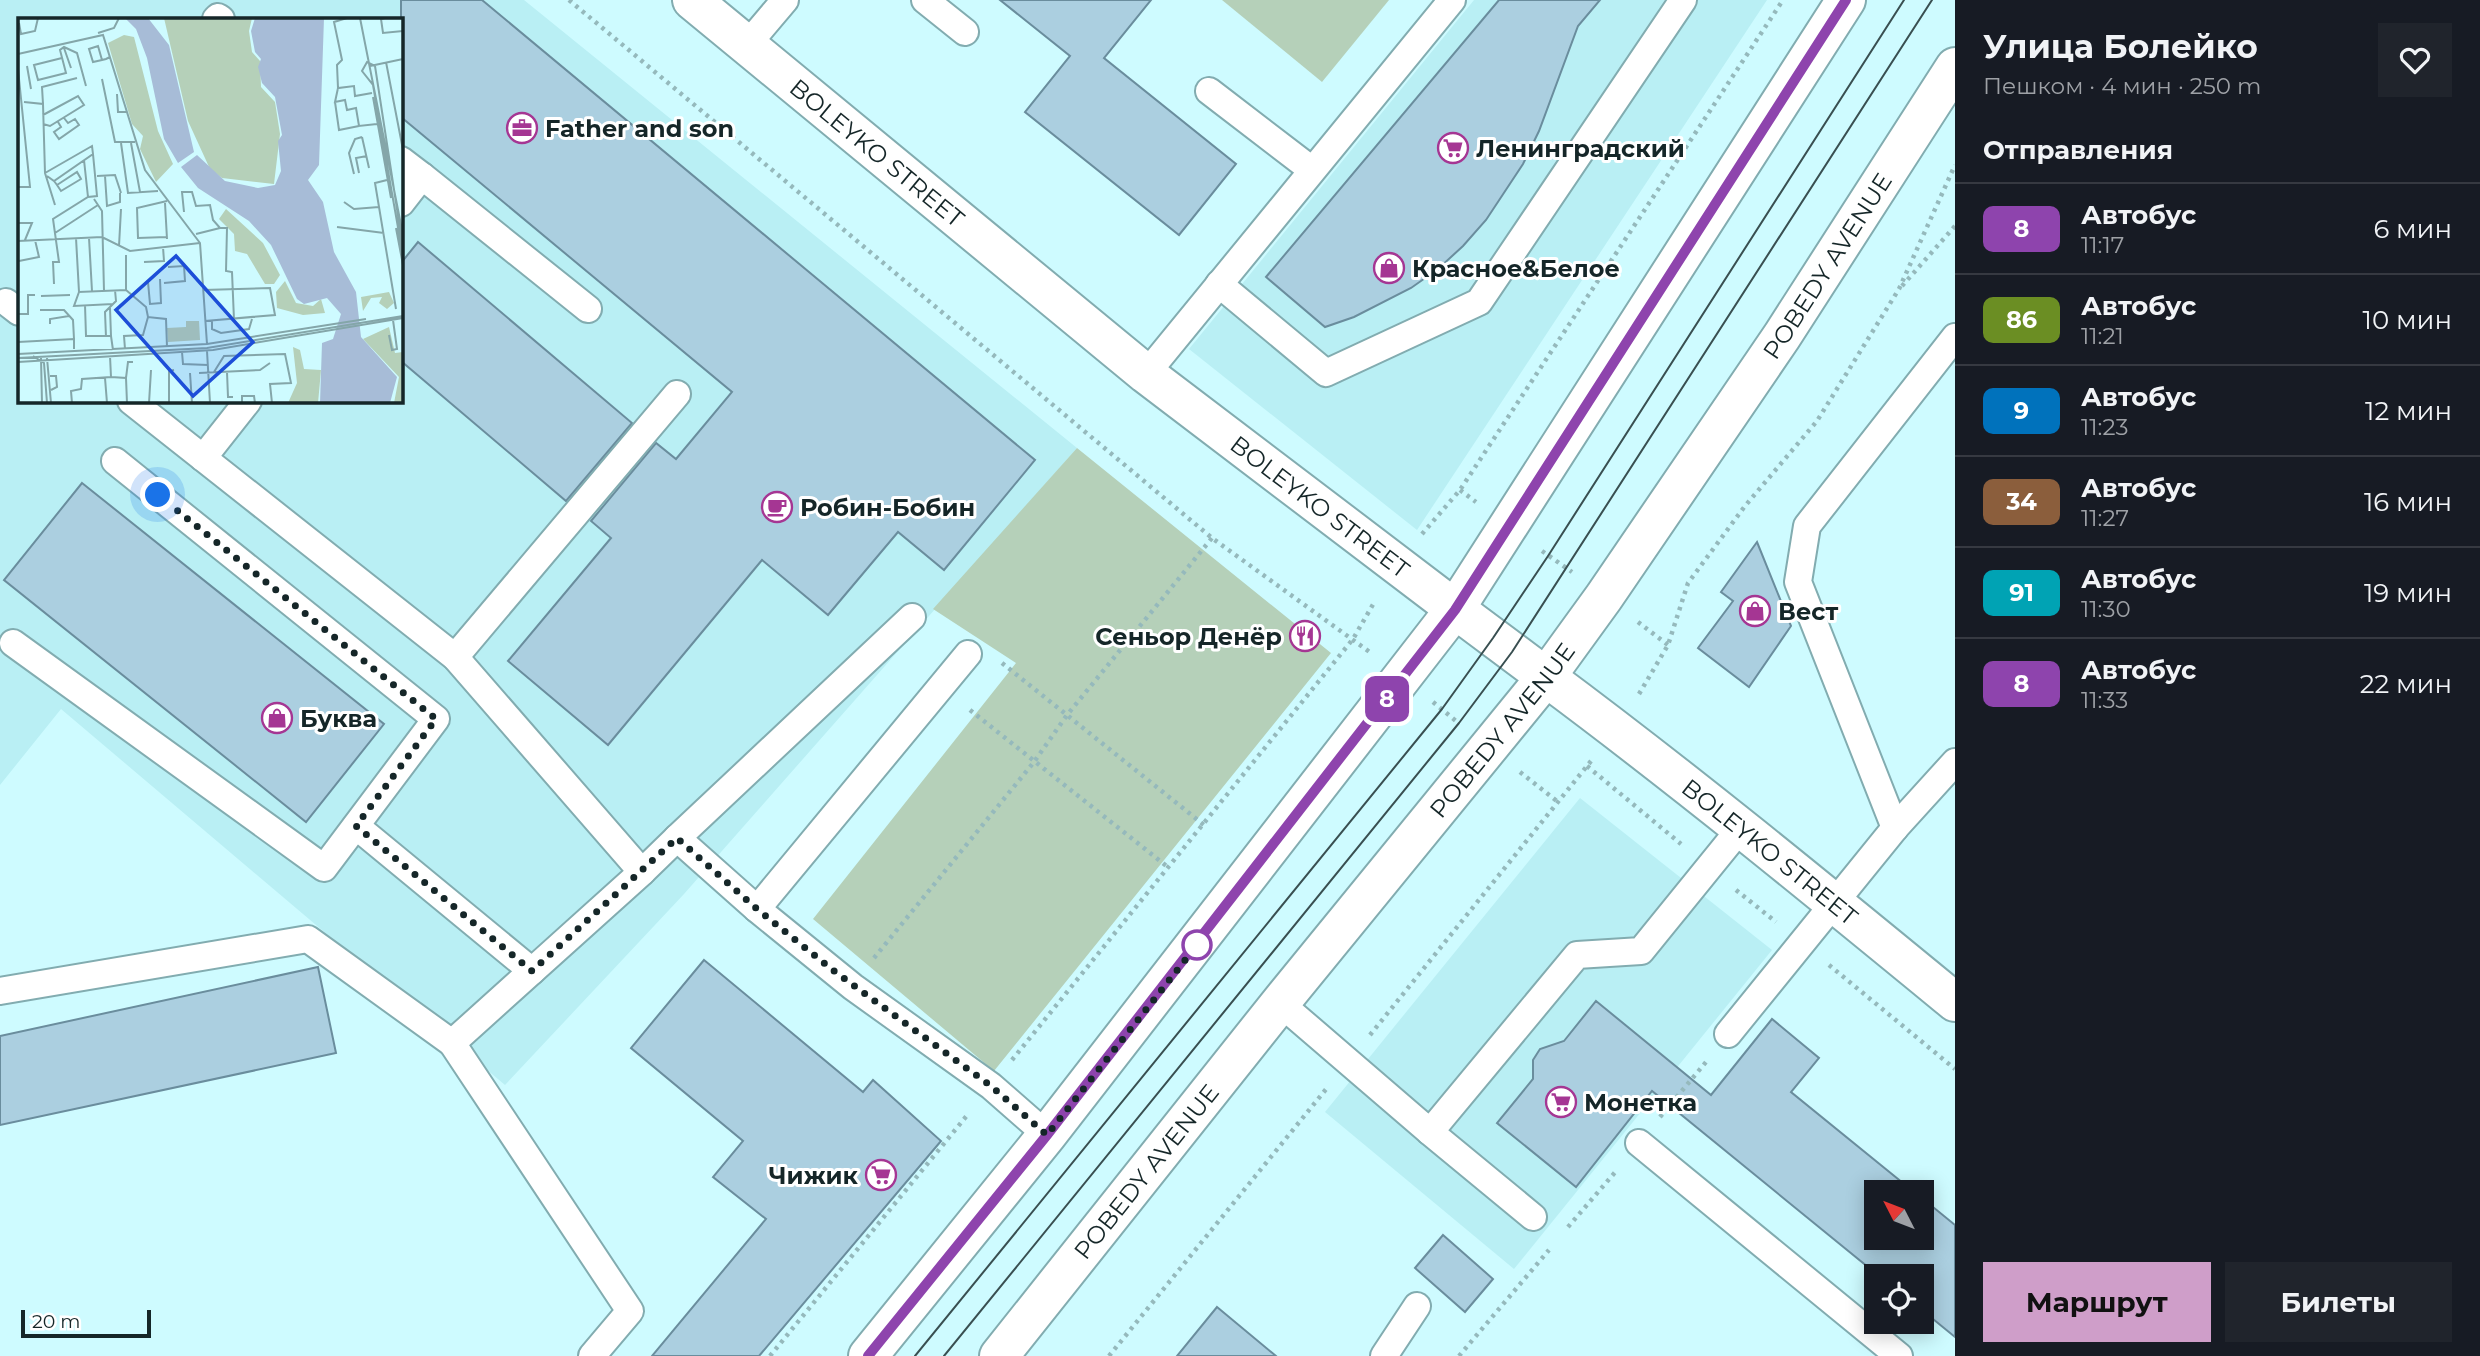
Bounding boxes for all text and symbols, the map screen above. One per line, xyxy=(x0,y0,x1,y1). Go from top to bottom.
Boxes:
inset map xyxy=(18,18,402,402)
button: heart xyxy=(2378,23,2452,97)
text: Улица Болейко xyxy=(1983,26,2258,66)
street label: BOLEYKO STREET xyxy=(784,72,970,233)
text: Пешком · 4 мин · 250 m xyxy=(1983,72,2261,100)
office icon: Father and son xyxy=(505,111,539,145)
place label: Father and son xyxy=(545,114,734,143)
supermarket icon: Ленинградский xyxy=(1436,131,1470,165)
place label: Ленинградский xyxy=(1476,134,1685,163)
text: Отправления xyxy=(1983,134,2173,166)
street label: POBEDY AVENUE xyxy=(1756,167,1898,364)
text: Автобус xyxy=(2081,199,2196,231)
text: 6 мин xyxy=(2373,213,2452,245)
text: 8 xyxy=(2014,214,2029,243)
text: 11:17 xyxy=(2081,231,2124,259)
shop icon: Красное&Белое xyxy=(1372,251,1406,285)
place label: Красное&Белое xyxy=(1412,254,1620,283)
text: Автобус xyxy=(2081,290,2196,322)
text: 10 мин xyxy=(2363,304,2452,336)
text: 86 xyxy=(2006,305,2037,334)
text: 11:21 xyxy=(2081,322,2124,350)
text: Автобус xyxy=(2081,381,2196,413)
text: 12 мин xyxy=(2365,395,2452,427)
text: 9 xyxy=(2014,396,2029,425)
text: 11:23 xyxy=(2081,413,2129,441)
street label: BOLEYKO STREET xyxy=(1225,429,1416,584)
text: Автобус xyxy=(2081,472,2196,504)
your location xyxy=(140,477,175,512)
text: 16 мин xyxy=(2364,486,2452,518)
text: 34 xyxy=(2006,487,2037,516)
cafe icon: Робин-Бобин xyxy=(760,490,794,524)
place label: Робин-Бобин xyxy=(800,493,975,522)
text: 11:27 xyxy=(2081,504,2129,532)
text: Автобус xyxy=(2081,563,2196,595)
text: 19 мин xyxy=(2364,577,2452,609)
text: 91 xyxy=(2009,578,2034,607)
shop icon: Вест xyxy=(1738,594,1772,628)
text: 11:30 xyxy=(2081,595,2131,623)
place label: Вест xyxy=(1778,597,1838,626)
restaurant icon: Сеньор Денёр xyxy=(1288,619,1322,653)
place label: Сеньор Денёр xyxy=(1095,622,1282,651)
street label: POBEDY AVENUE xyxy=(1423,637,1581,823)
text: Автобус xyxy=(2081,654,2196,686)
text: 22 мин xyxy=(2360,668,2452,700)
text: 8 xyxy=(2014,669,2029,698)
line badge: 8 xyxy=(1364,676,1410,722)
text: 8 xyxy=(1379,684,1395,713)
text: 11:33 xyxy=(2081,686,2128,714)
shop icon: Буква xyxy=(260,701,294,735)
place label: Буква xyxy=(300,704,377,733)
street label: BOLEYKO STREET xyxy=(1676,772,1864,931)
unlabelled marker xyxy=(1182,930,1212,960)
street label: POBEDY AVENUE xyxy=(1067,1078,1224,1265)
supermarket icon: Монетка xyxy=(1544,1085,1578,1119)
place label: Монетка xyxy=(1584,1088,1697,1117)
supermarket icon: Чижик xyxy=(864,1158,898,1192)
place label: Чижик xyxy=(769,1161,859,1190)
north arrow xyxy=(1864,1180,1934,1250)
map controls xyxy=(1864,1180,1934,1334)
button: Маршрут xyxy=(1983,1262,2211,1342)
button: Билеты xyxy=(2225,1262,2452,1342)
button: locate xyxy=(1864,1264,1934,1334)
scale bar xyxy=(21,1307,150,1339)
text: 20 m xyxy=(32,1310,80,1333)

